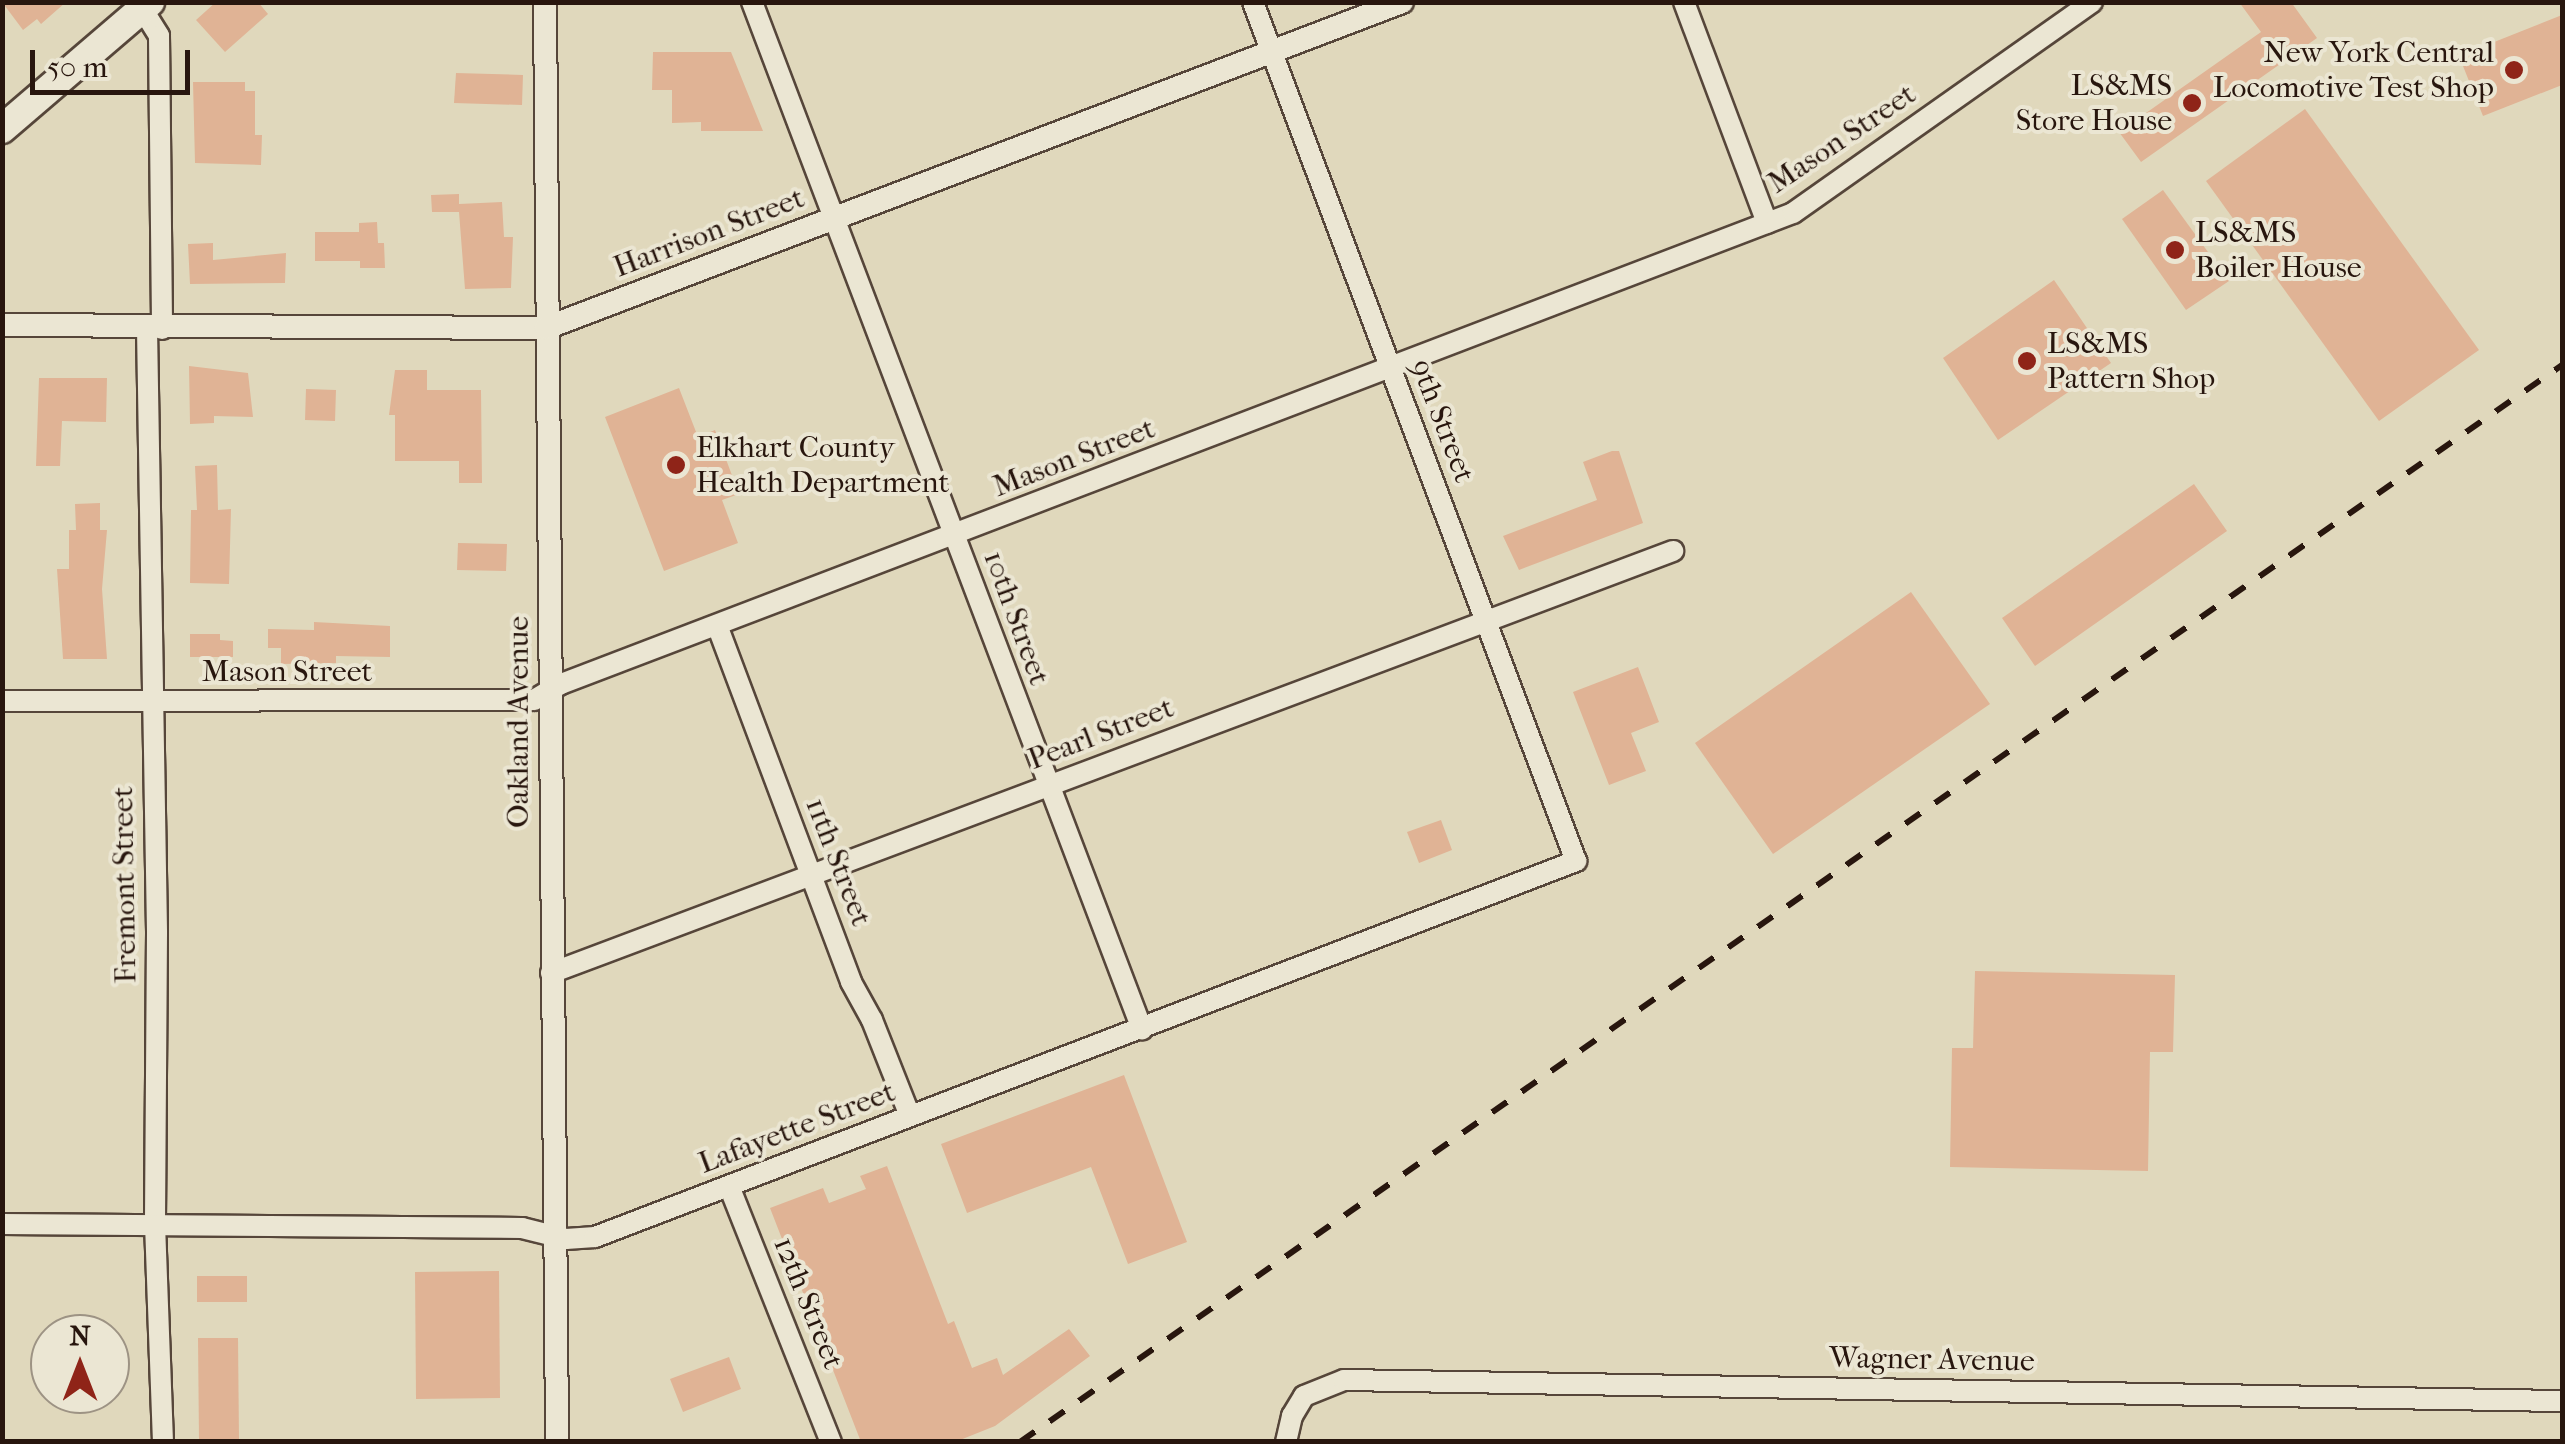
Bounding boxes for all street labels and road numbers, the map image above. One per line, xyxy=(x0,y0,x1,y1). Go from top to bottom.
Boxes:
street label: Mason Street xyxy=(1761,76,1923,202)
street label: Harrison Street xyxy=(609,180,809,286)
street label: 9th Street xyxy=(1402,354,1482,488)
street label: Mason Street xyxy=(988,411,1160,505)
street label: 10th Street xyxy=(975,546,1057,690)
street label: Oakland Avenue xyxy=(501,616,537,828)
street label: Mason Street xyxy=(202,654,372,690)
street label: Pearl Street xyxy=(1023,690,1179,778)
street label: Fremont Street xyxy=(105,786,145,984)
street label: 11th Street xyxy=(797,793,879,931)
street label: Lafayette Street xyxy=(694,1074,900,1182)
street label: 12th Street xyxy=(765,1232,851,1374)
street label: Wagner Avenue xyxy=(1829,1340,2035,1380)

